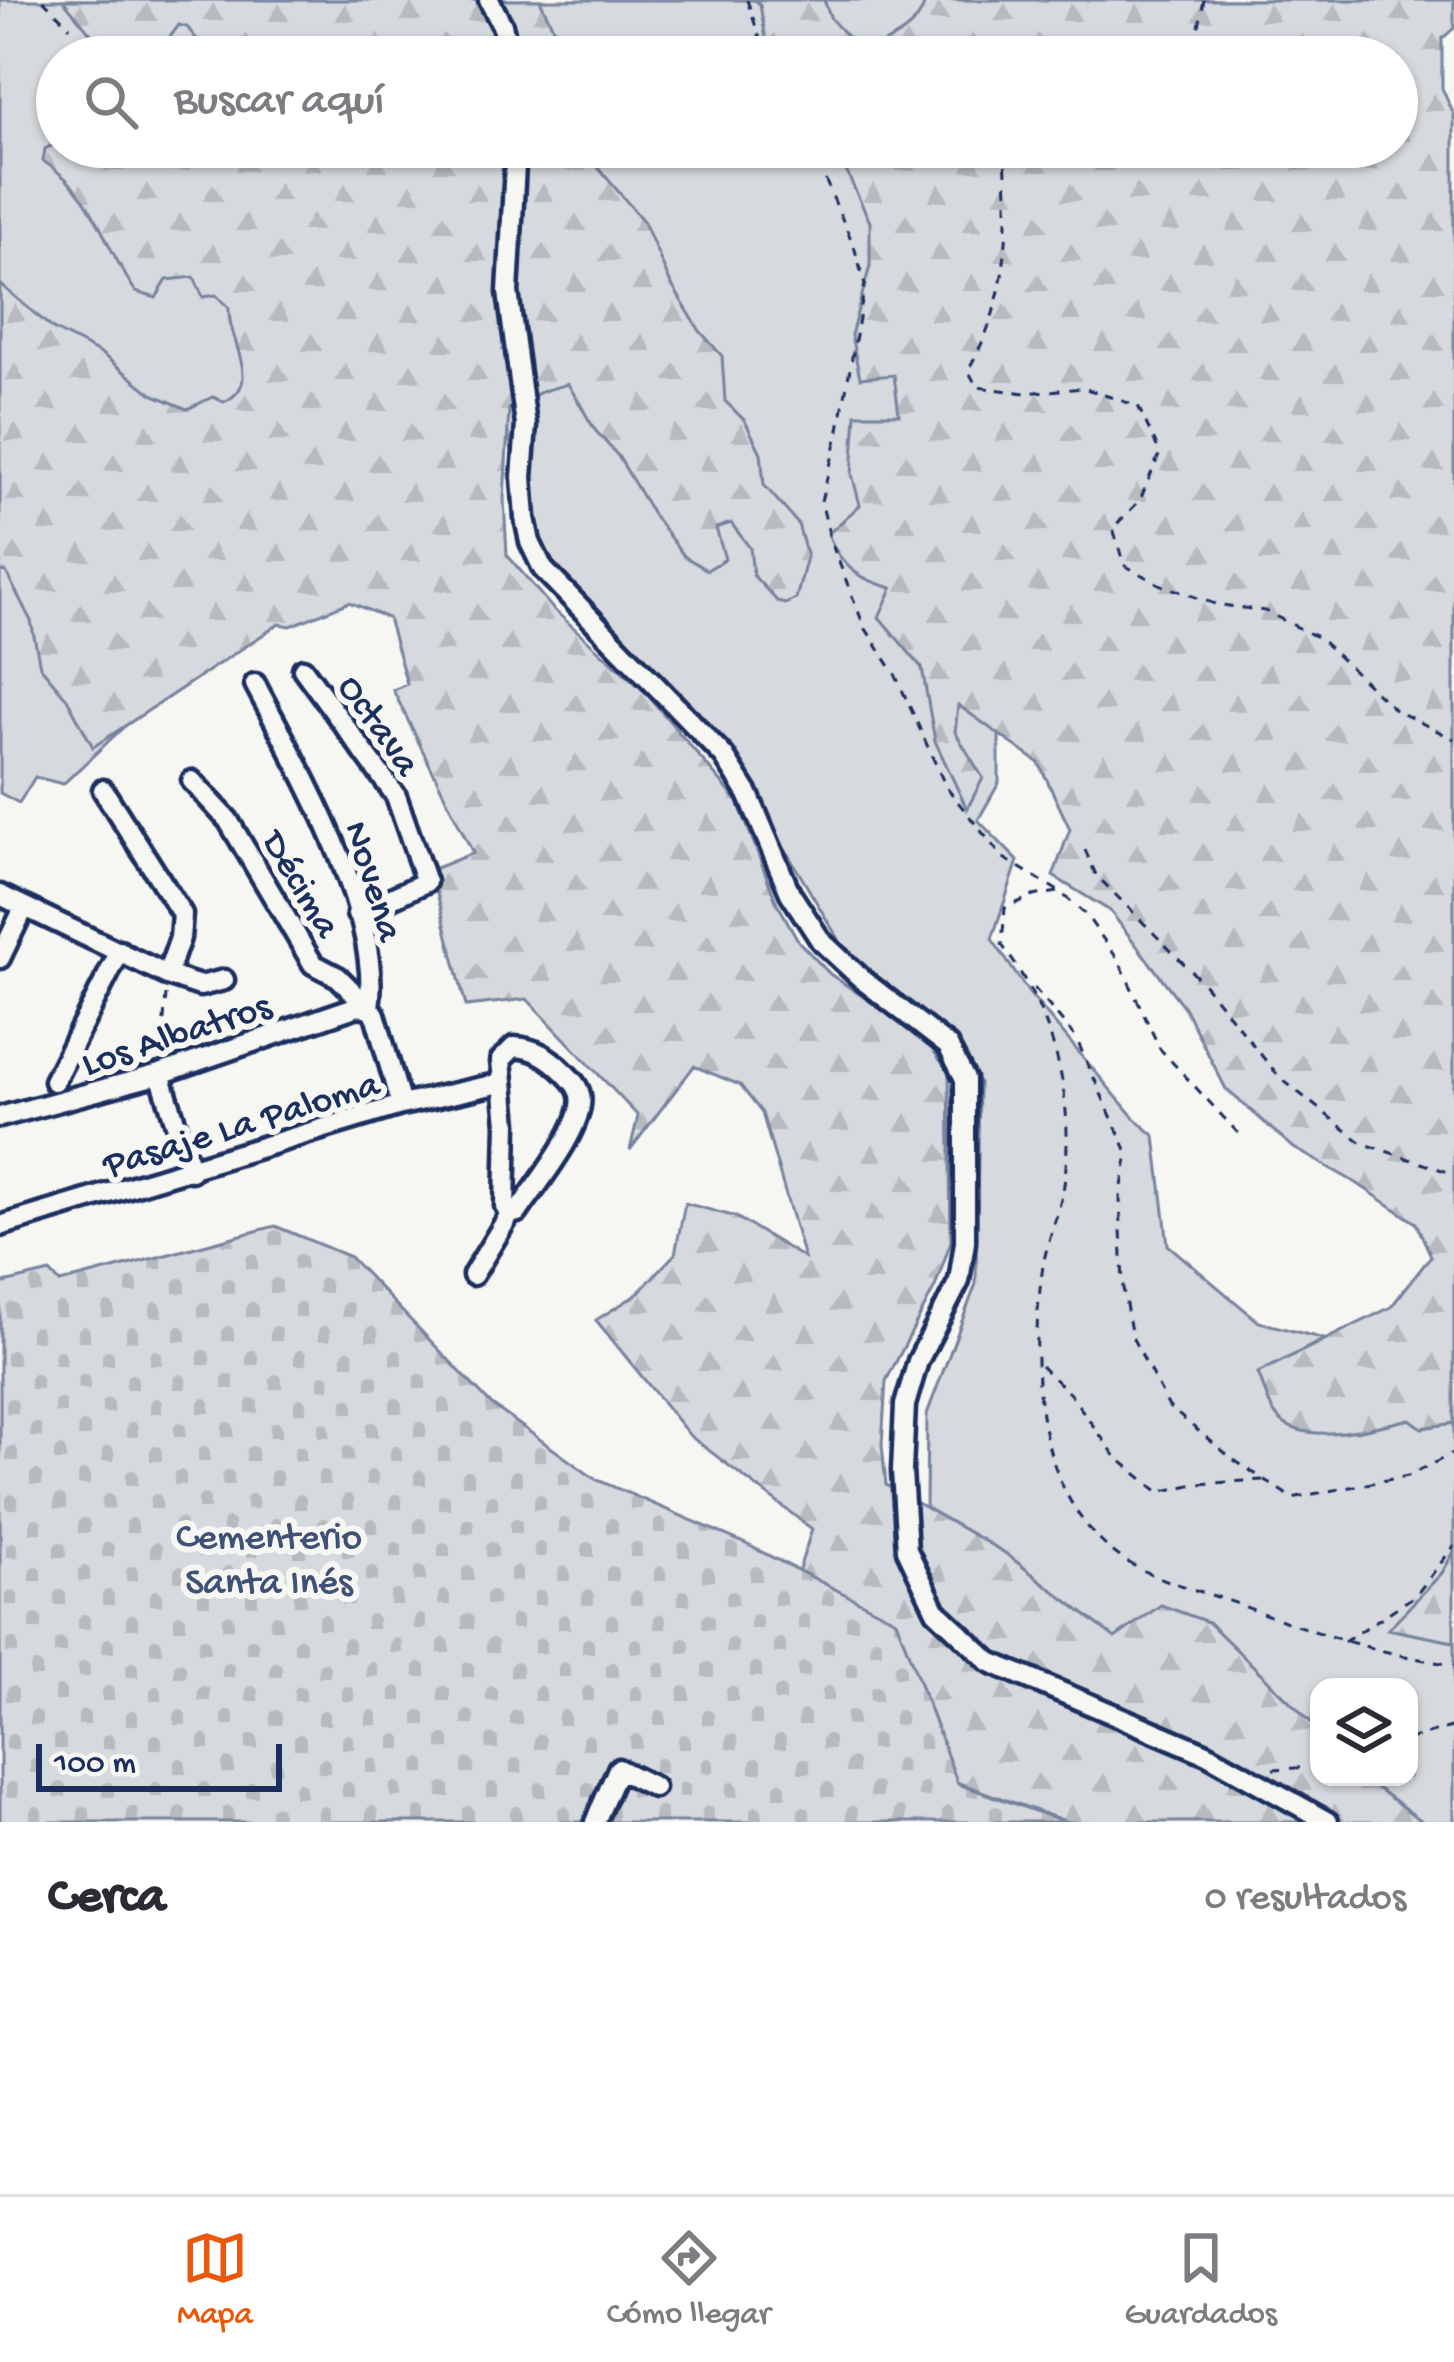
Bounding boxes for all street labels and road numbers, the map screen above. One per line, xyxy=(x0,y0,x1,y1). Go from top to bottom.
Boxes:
street label: Octava xyxy=(325,667,428,788)
street label: Novena xyxy=(330,816,411,949)
street label: Décima xyxy=(247,821,348,949)
street label: Los Albatros xyxy=(77,985,279,1090)
street label: Pasaje La Paloma xyxy=(96,1063,387,1192)

